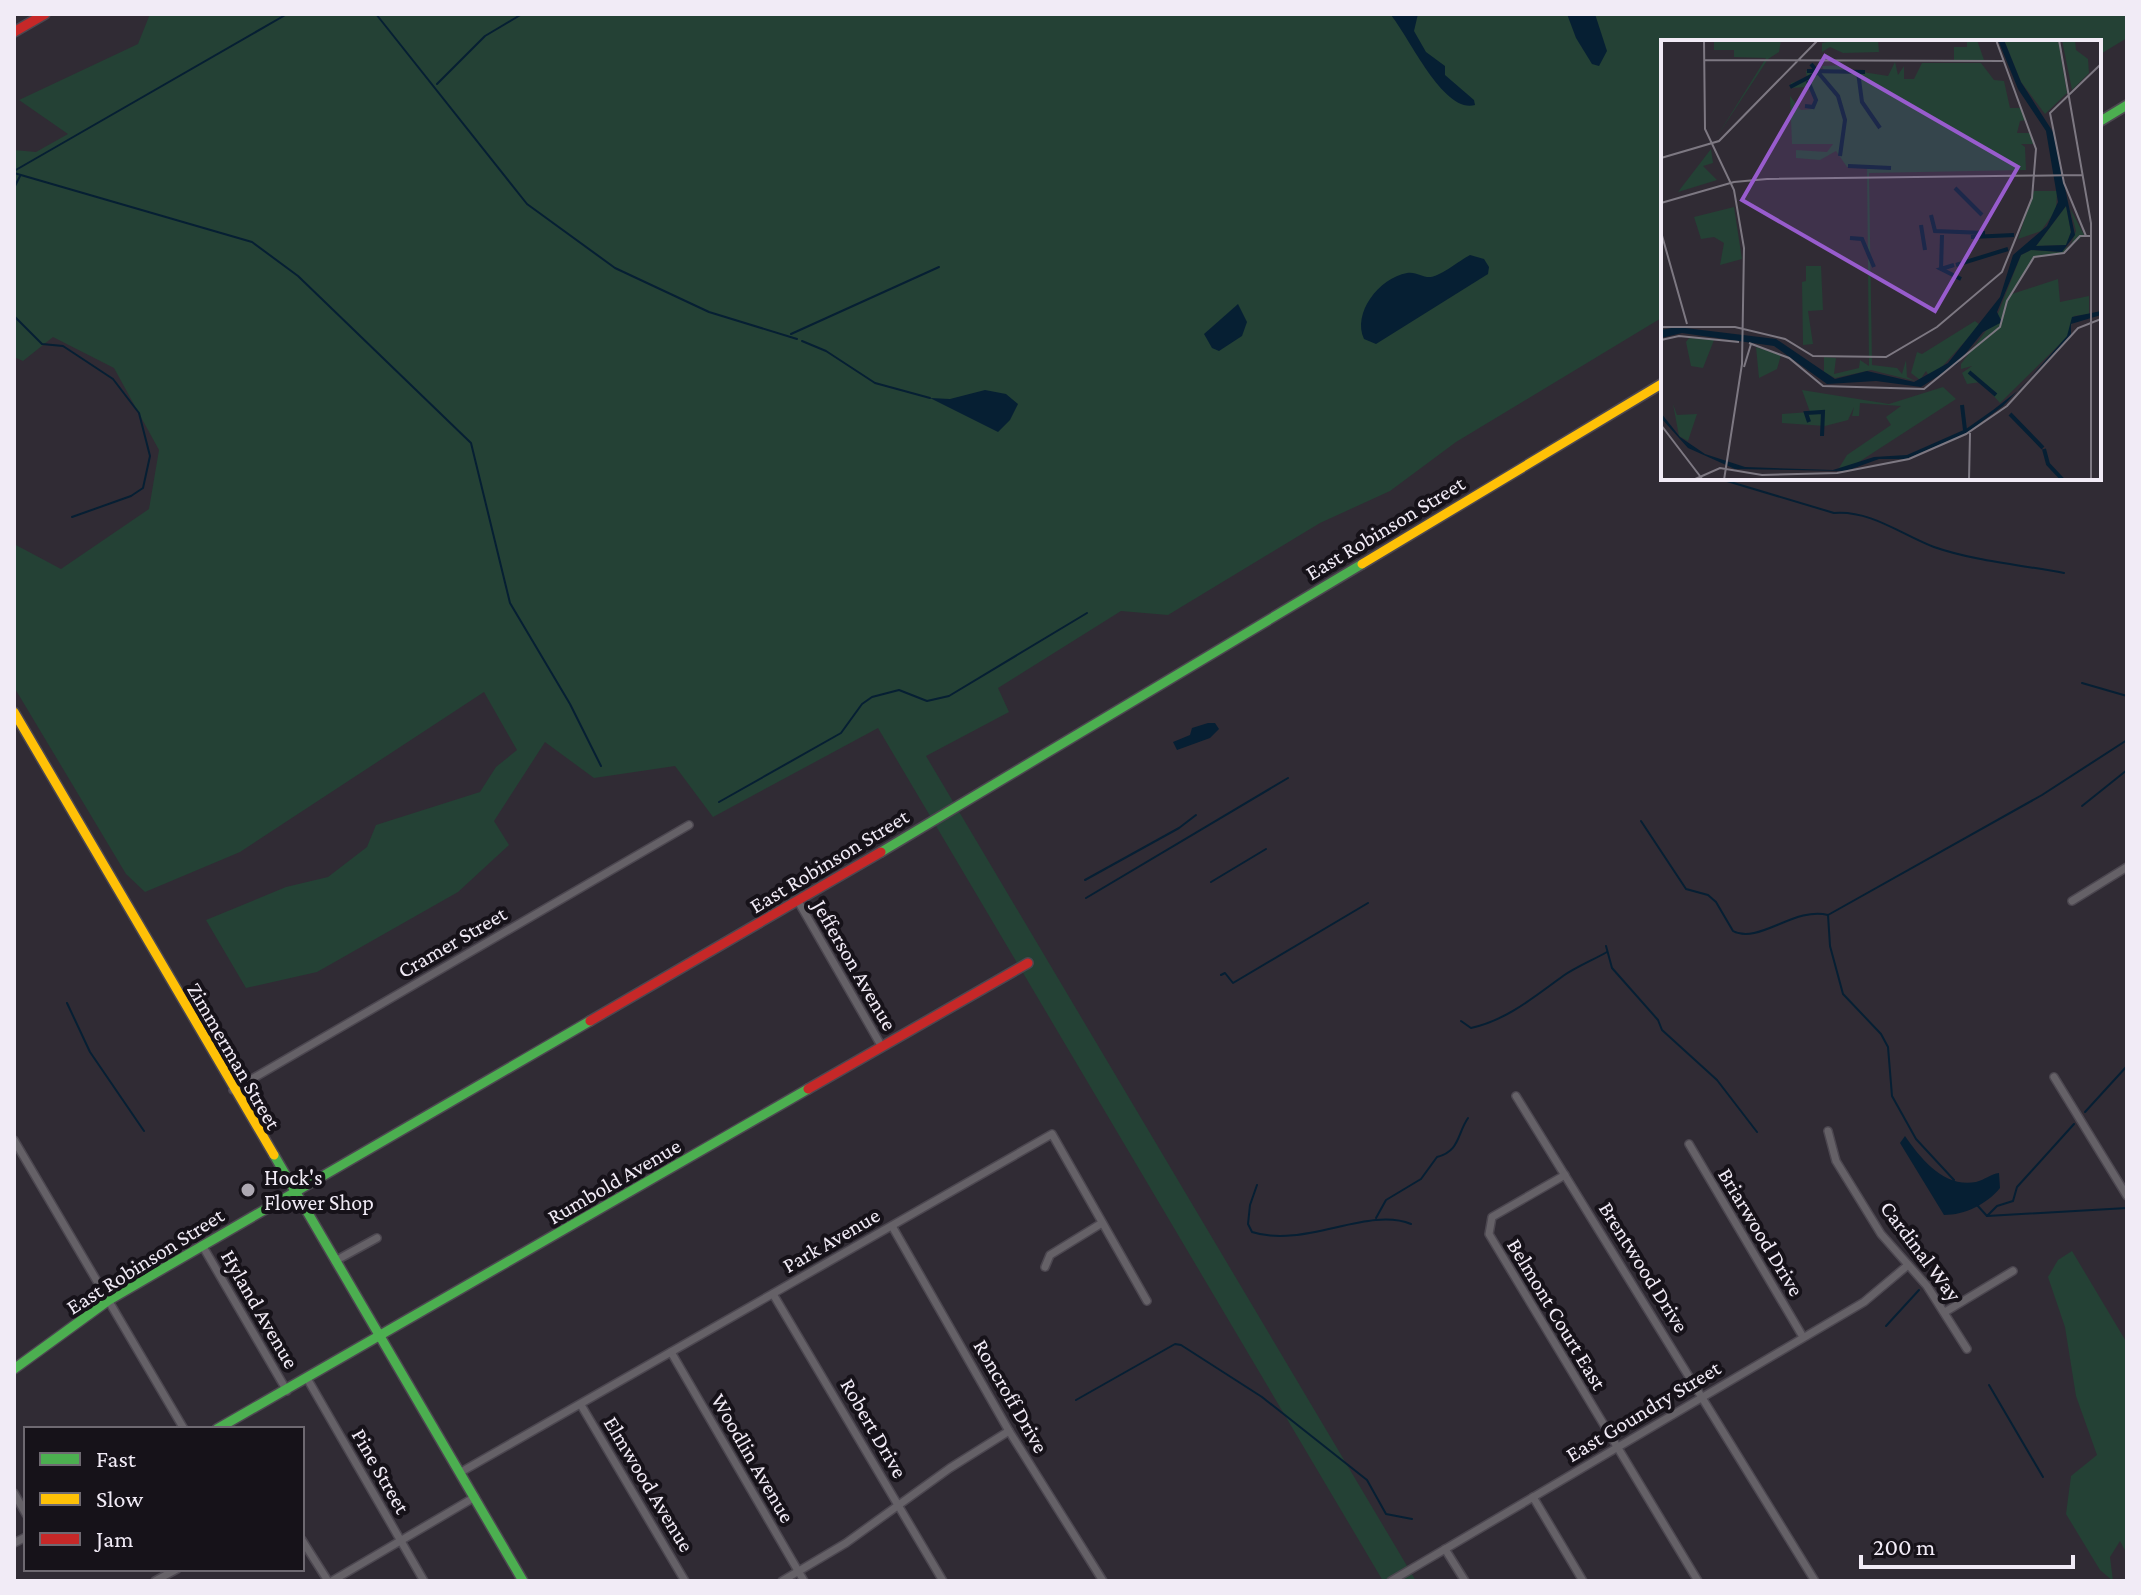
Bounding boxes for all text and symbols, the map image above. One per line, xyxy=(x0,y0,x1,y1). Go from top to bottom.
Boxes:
inset map xyxy=(1661,40,2101,480)
street label: East Robinson Street xyxy=(1301,470,1470,585)
street label: East Robinson Street xyxy=(745,803,914,918)
street label: Jefferson Avenue xyxy=(806,893,903,1035)
street label: Cramer Street xyxy=(393,900,511,983)
street label: Zimmerman Street xyxy=(182,978,287,1134)
street label: Rumbold Avenue xyxy=(543,1133,685,1229)
street label: Briarwood Drive xyxy=(1713,1163,1809,1301)
place label: Hock's Flower Shop xyxy=(264,1165,374,1215)
marker: Hock's Flower Shop xyxy=(239,1181,257,1199)
street label: Cardinal Way xyxy=(1875,1196,1967,1307)
street label: Brentwood Drive xyxy=(1594,1197,1694,1337)
street label: East Robinson Street xyxy=(62,1202,229,1320)
street label: Park Avenue xyxy=(778,1202,884,1278)
street label: Belmont Court East xyxy=(1502,1234,1612,1395)
street label: Hyland Avenue xyxy=(216,1245,304,1373)
street label: Roncroff Drive xyxy=(968,1335,1054,1457)
street label: East Goundry Street xyxy=(1561,1355,1725,1467)
street label: Robert Drive xyxy=(835,1374,913,1482)
street label: Woodlin Avenue xyxy=(706,1389,800,1527)
street label: Elmwood Avenue xyxy=(599,1412,699,1556)
street label: Pine Street xyxy=(347,1424,416,1519)
legend xyxy=(24,1427,304,1571)
text: Fast xyxy=(96,1445,137,1472)
text: Slow xyxy=(96,1485,143,1512)
scale bar xyxy=(1861,1519,2073,1569)
text: Jam xyxy=(94,1525,134,1552)
text: 200 m xyxy=(1873,1533,1935,1560)

